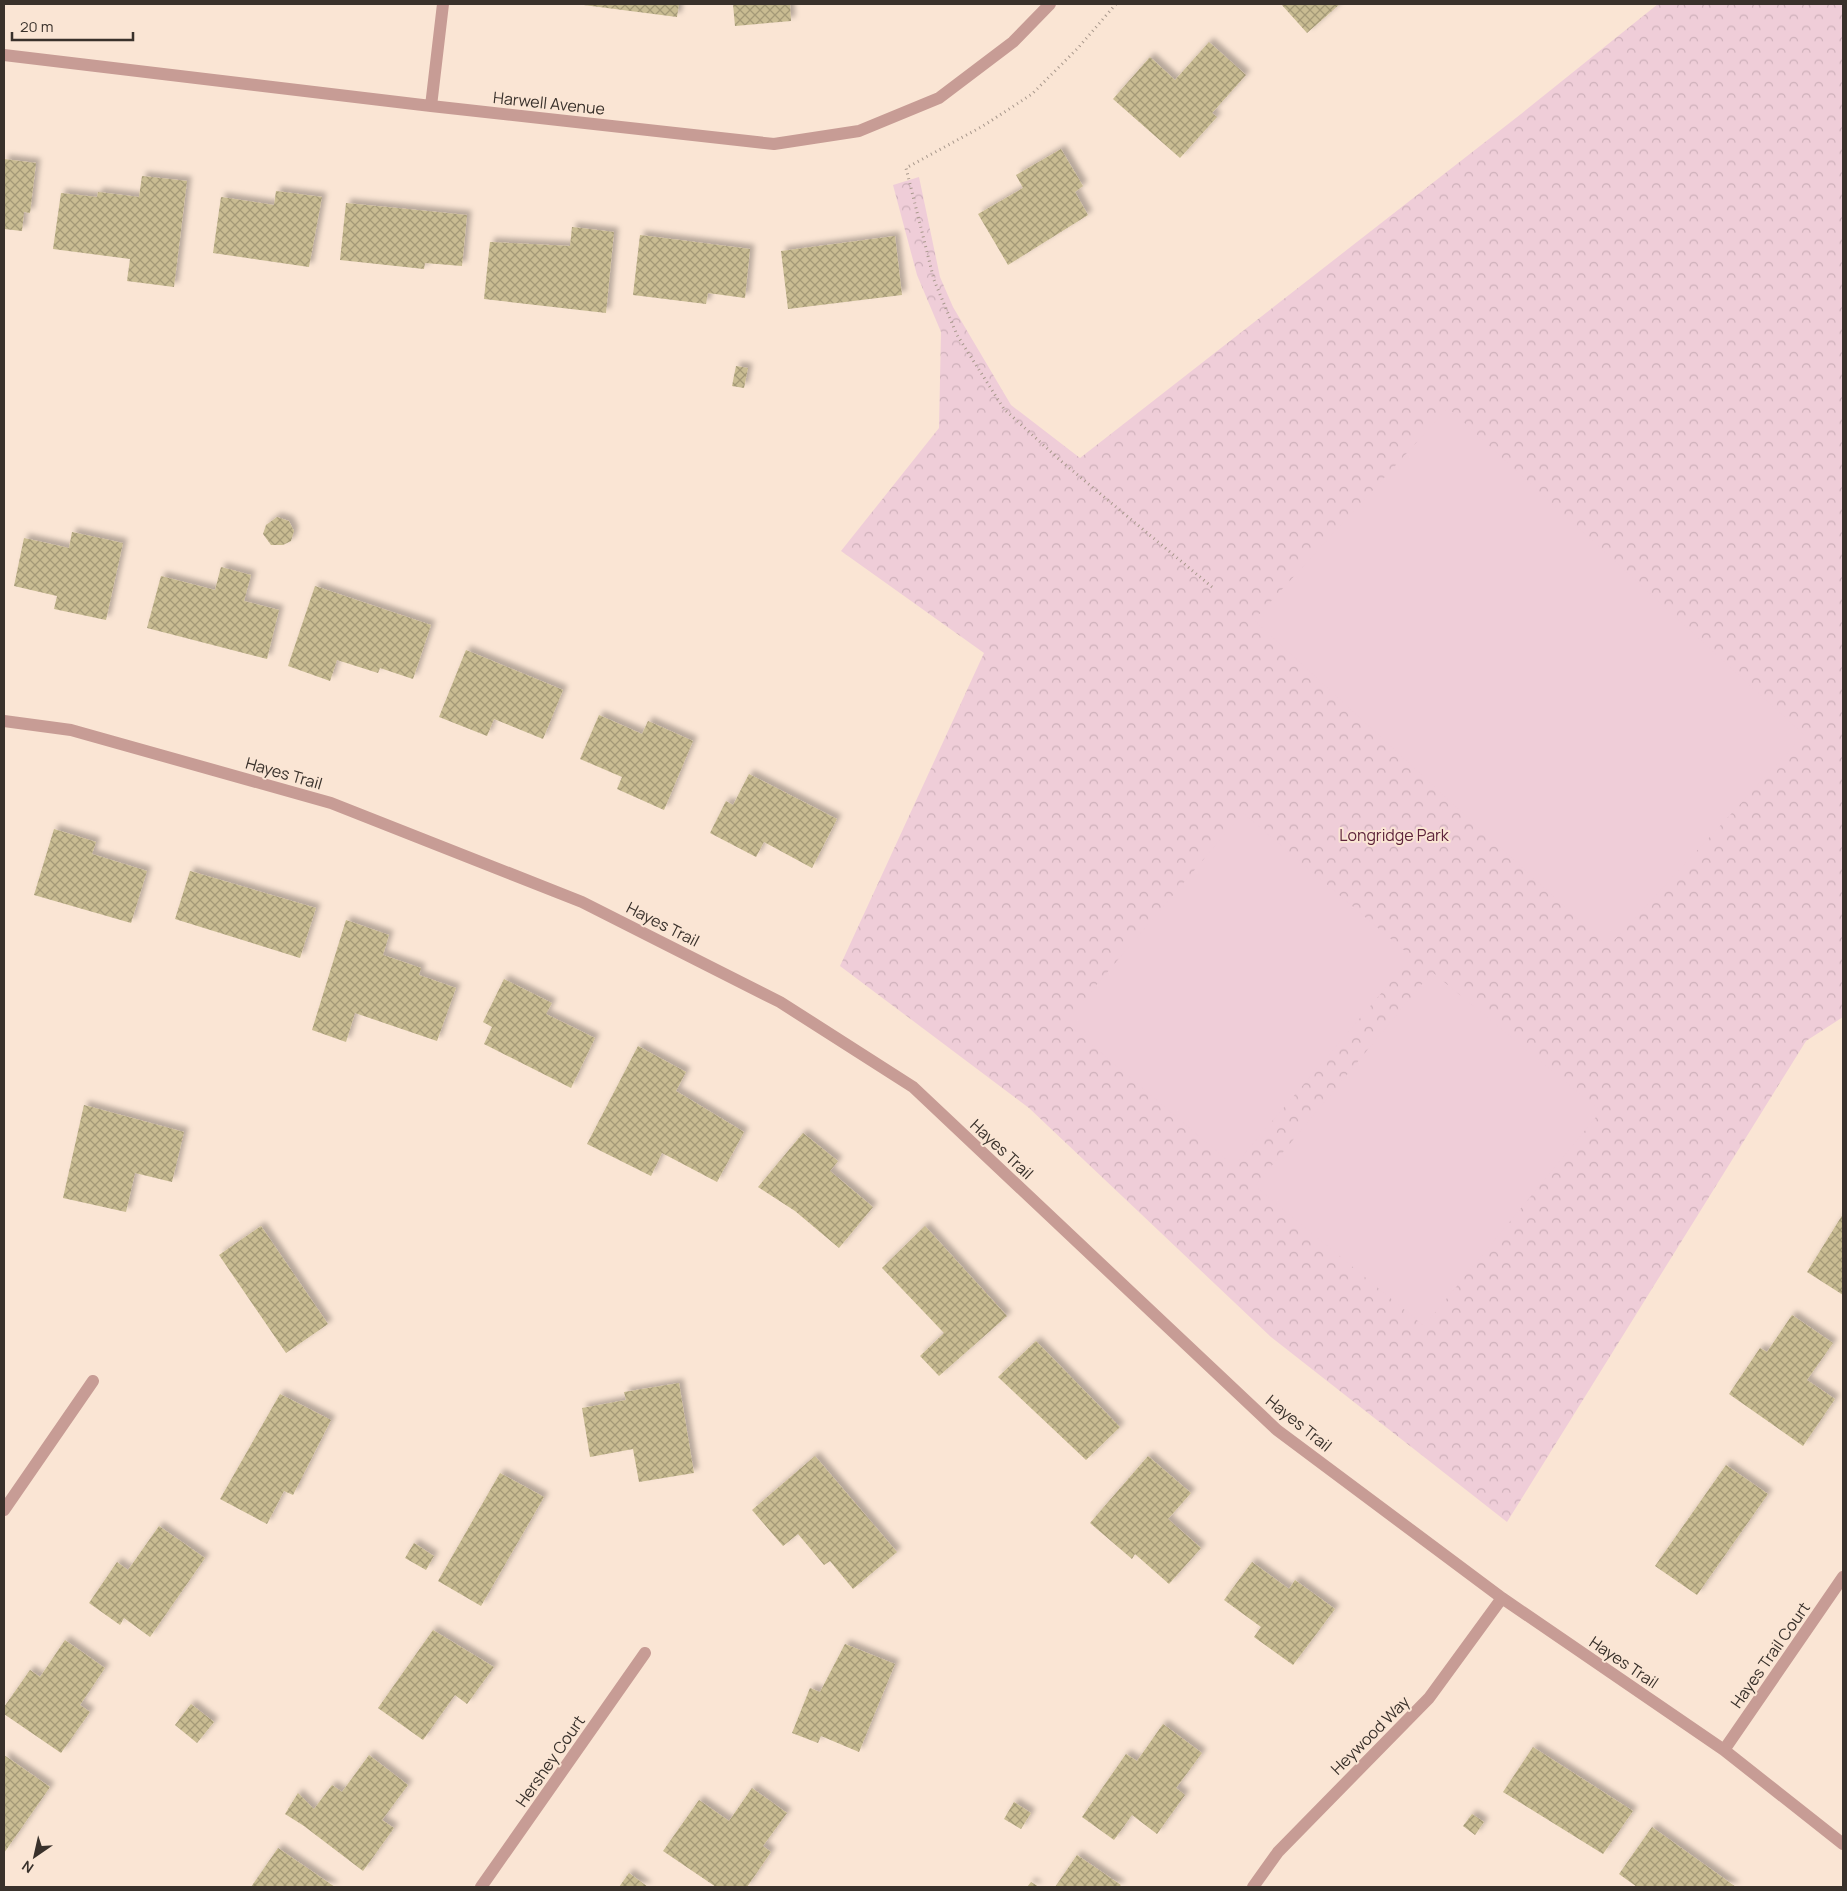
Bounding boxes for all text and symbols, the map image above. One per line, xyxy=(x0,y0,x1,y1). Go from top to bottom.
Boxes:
scale bar xyxy=(12,10,134,42)
text: 20 m xyxy=(20,16,53,37)
street label: Harwell Avenue xyxy=(492,86,606,120)
street label: Hayes Trail xyxy=(243,752,325,794)
park label: Longridge Park xyxy=(1339,824,1450,846)
street label: Hayes Trail xyxy=(623,896,703,952)
street label: Hayes Trail xyxy=(966,1114,1038,1184)
street label: Hayes Trail xyxy=(1261,1390,1337,1456)
street label: Hayes Trail Court xyxy=(1725,1598,1815,1712)
street label: Hayes Trail xyxy=(1585,1631,1663,1693)
street label: Heywood Way xyxy=(1326,1690,1415,1779)
street label: Hershey Court xyxy=(510,1711,590,1811)
north arrow xyxy=(10,1831,60,1881)
text: N xyxy=(18,1857,37,1878)

